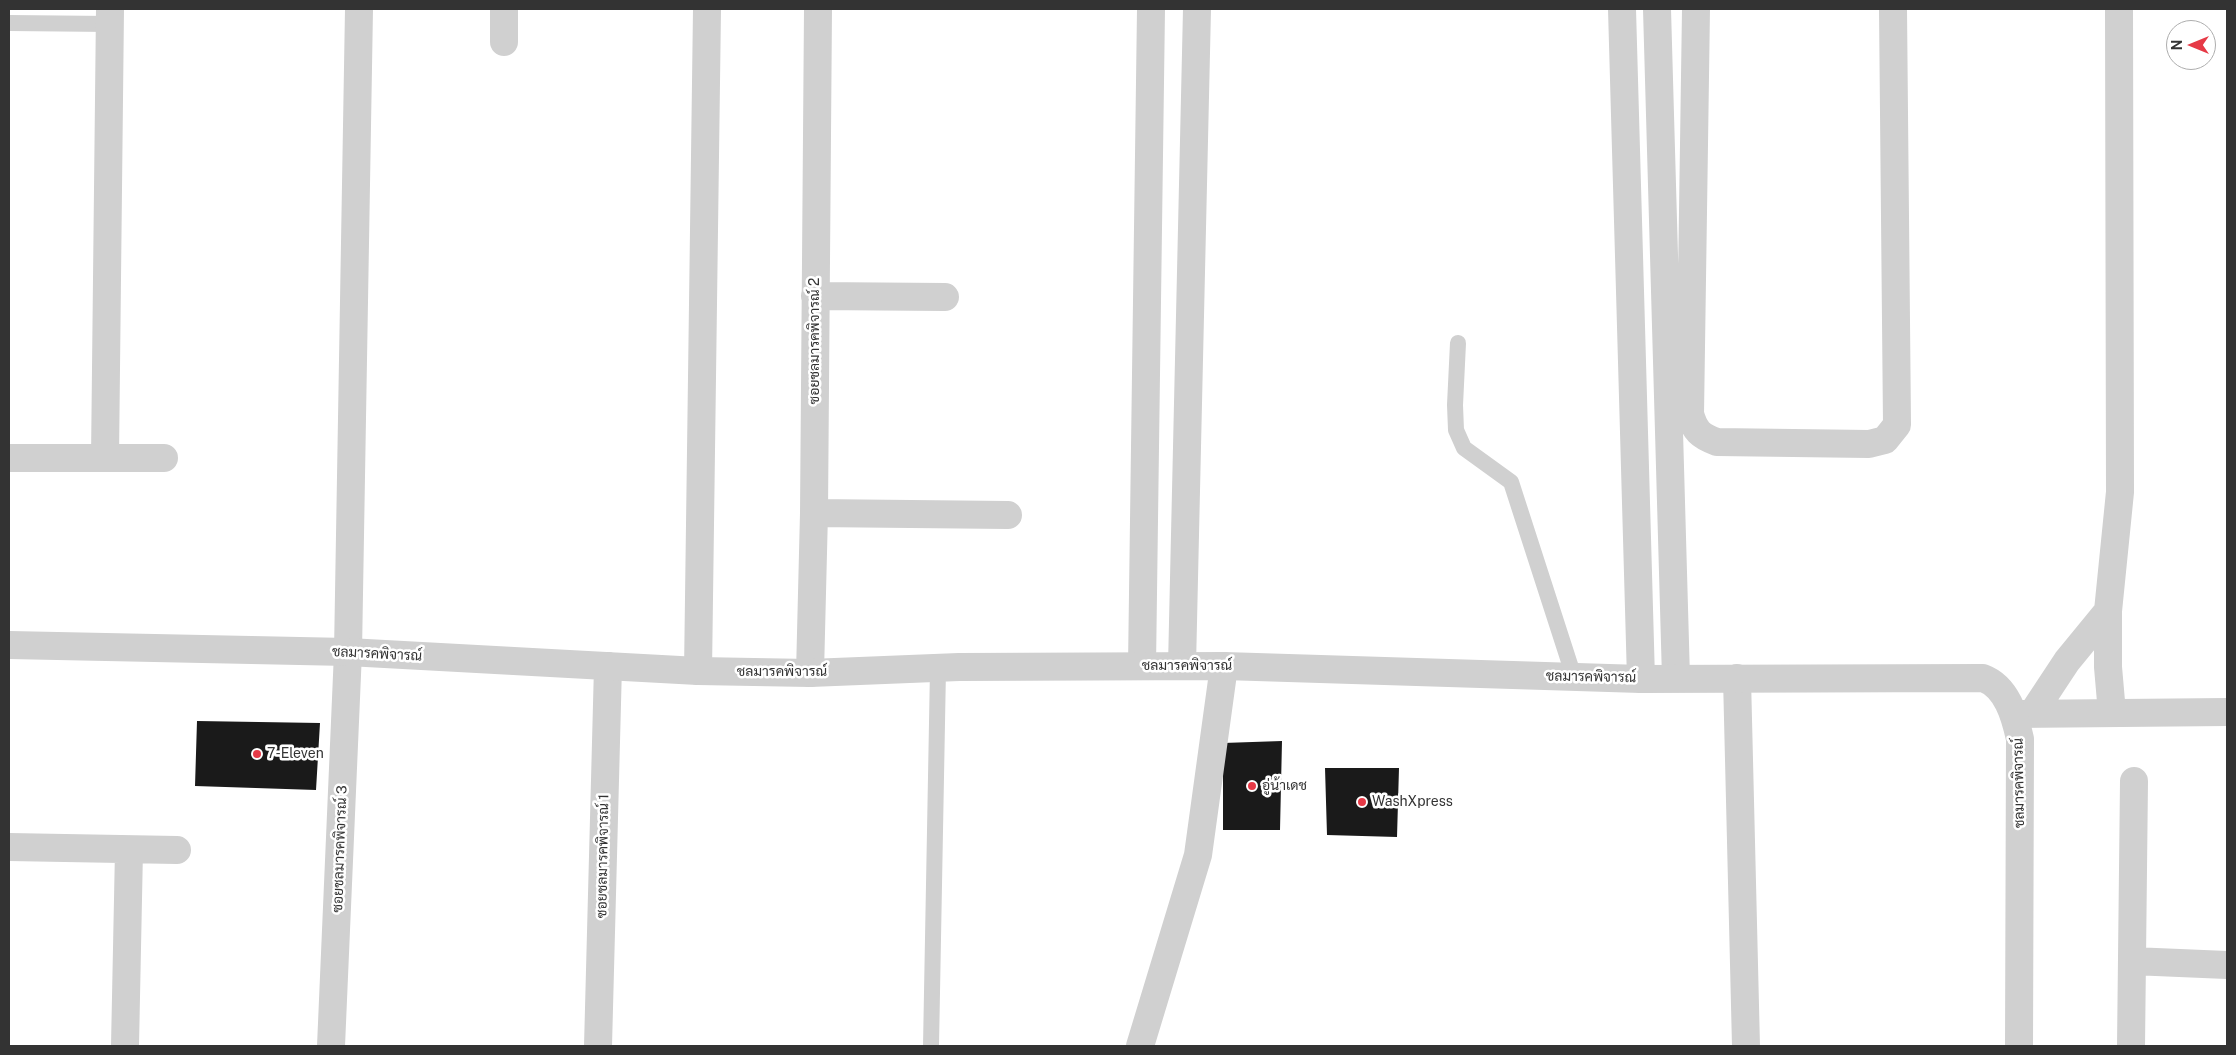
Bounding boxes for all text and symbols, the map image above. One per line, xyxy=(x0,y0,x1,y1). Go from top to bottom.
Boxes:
north arrow xyxy=(2166,20,2216,70)
text: N xyxy=(2169,40,2185,50)
street label: ซอยชลมารคพิจารณ์ 2 xyxy=(807,278,823,404)
street label: ชลมารคพิจารณ์ xyxy=(331,643,423,665)
street label: ชลมารคพิจารณ์ xyxy=(1142,658,1232,674)
street label: ชลมารคพิจารณ์ xyxy=(737,664,827,680)
street label: ชลมารคพิจารณ์ xyxy=(1546,668,1636,686)
street label: ชลมารคพิจารณ์ xyxy=(2010,738,2028,828)
place label: 7-Eleven xyxy=(267,746,324,762)
marker: 7-Eleven xyxy=(251,748,263,760)
place label: อู่น้าเดช xyxy=(1262,778,1307,794)
marker: อู่น้าเดช xyxy=(1246,780,1258,792)
street label: ซอยชลมารคพิจารณ์ 3 xyxy=(329,785,351,913)
street label: ซอยชลมารคพิจารณ์ 1 xyxy=(594,794,612,918)
place label: WashXpress xyxy=(1372,794,1453,810)
marker: WashXpress xyxy=(1356,796,1368,808)

